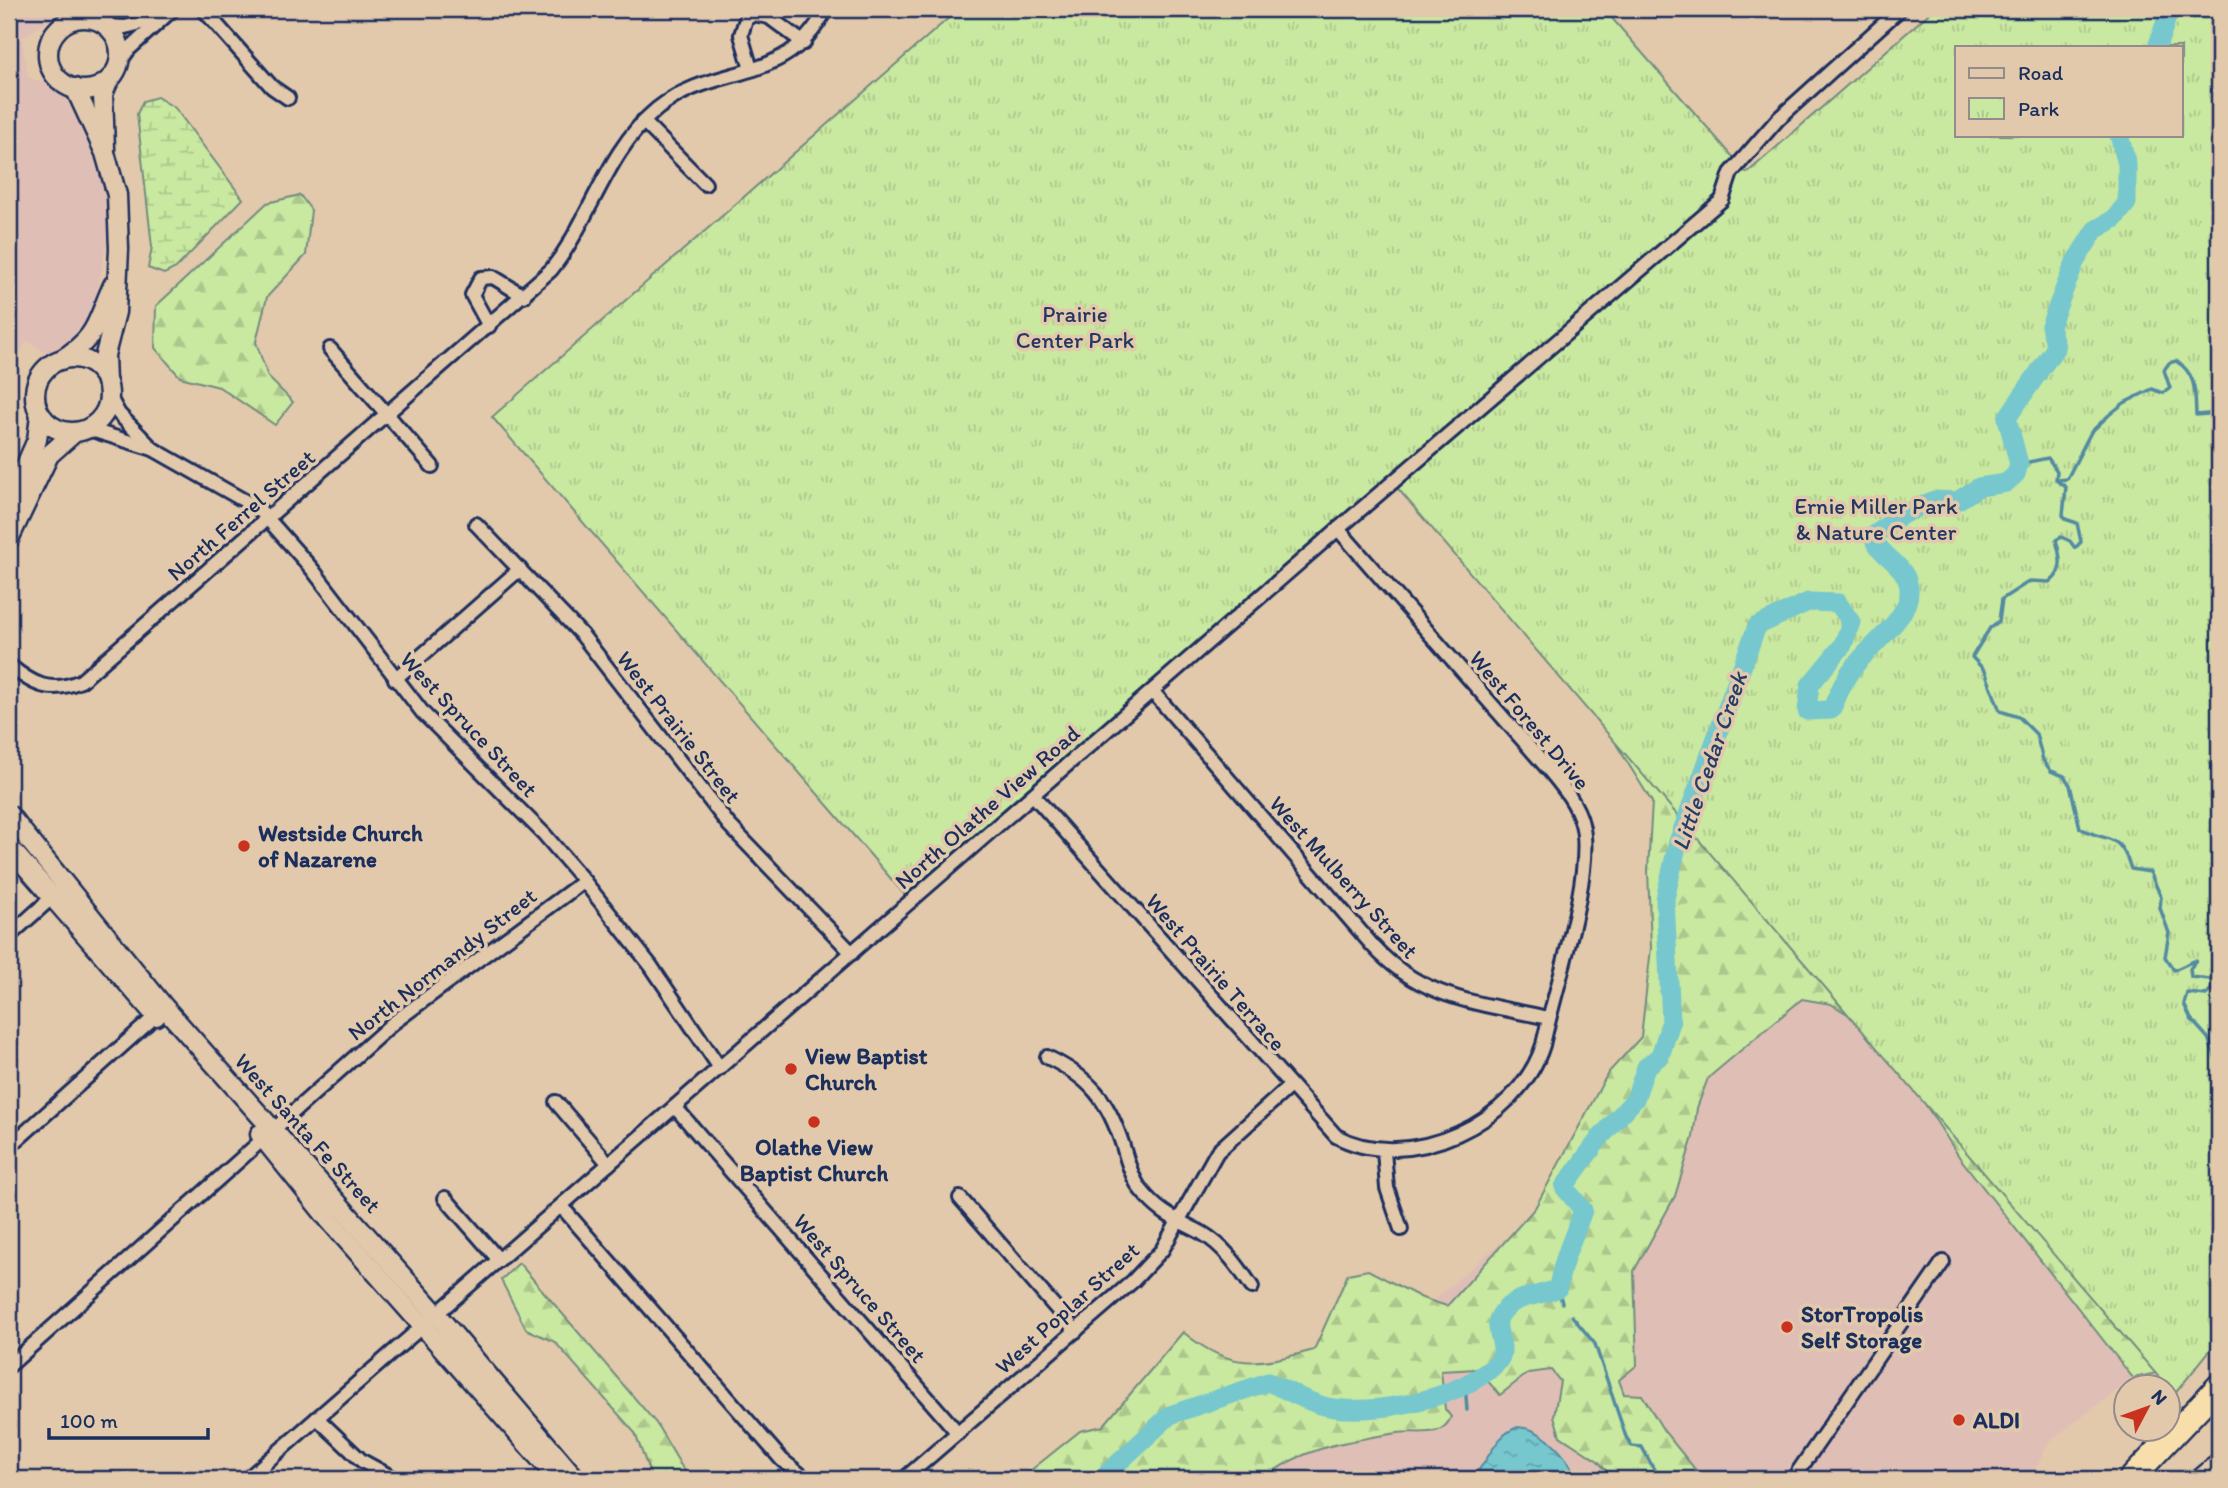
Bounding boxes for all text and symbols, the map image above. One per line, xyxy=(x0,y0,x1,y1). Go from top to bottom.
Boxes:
legend xyxy=(1955,46,2182,136)
text: Road xyxy=(2018,60,2064,85)
text: Park xyxy=(2018,96,2060,121)
park label: Prairie Center Park xyxy=(1016,300,1135,354)
street label: North Ferrel Street xyxy=(161,443,321,587)
park label: Ernie Miller Park & Nature Center xyxy=(1794,492,1958,546)
street label: West Spruce Street xyxy=(394,645,544,803)
street label: West Prairie Street xyxy=(611,645,747,809)
street label: West Forest Drive xyxy=(1464,645,1596,795)
water label: Little Cedar Creek xyxy=(1665,667,1754,854)
street label: North Olathe View Road xyxy=(889,719,1085,895)
street label: West Mulberry Street xyxy=(1263,790,1425,964)
place label: Westside Church of Nazarene xyxy=(258,819,423,873)
marker: Westside Church of Nazarene xyxy=(236,838,252,854)
street label: North Normandy Street xyxy=(342,881,542,1046)
street label: West Prairie Terrace xyxy=(1140,887,1292,1057)
place label: View Baptist Church xyxy=(805,1042,928,1096)
street label: West Santa Fe Street xyxy=(229,1047,387,1219)
marker: View Baptist Church xyxy=(783,1061,799,1077)
marker: Olathe View Baptist Church xyxy=(806,1114,822,1130)
place label: Olathe View Baptist Church xyxy=(740,1133,889,1187)
street label: West Spruce Street xyxy=(788,1208,933,1369)
street label: West Poplar Street xyxy=(989,1236,1145,1380)
place label: StorTropolis Self Storage xyxy=(1801,1300,1923,1354)
marker: StorTropolis Self Storage xyxy=(1779,1319,1795,1335)
north arrow xyxy=(2112,1372,2182,1442)
text: N xyxy=(2147,1385,2172,1410)
scale bar xyxy=(49,1397,208,1441)
place label: ALDI xyxy=(1972,1406,2020,1434)
text: 100 m xyxy=(60,1408,118,1433)
marker: ALDI xyxy=(1951,1412,1967,1428)

